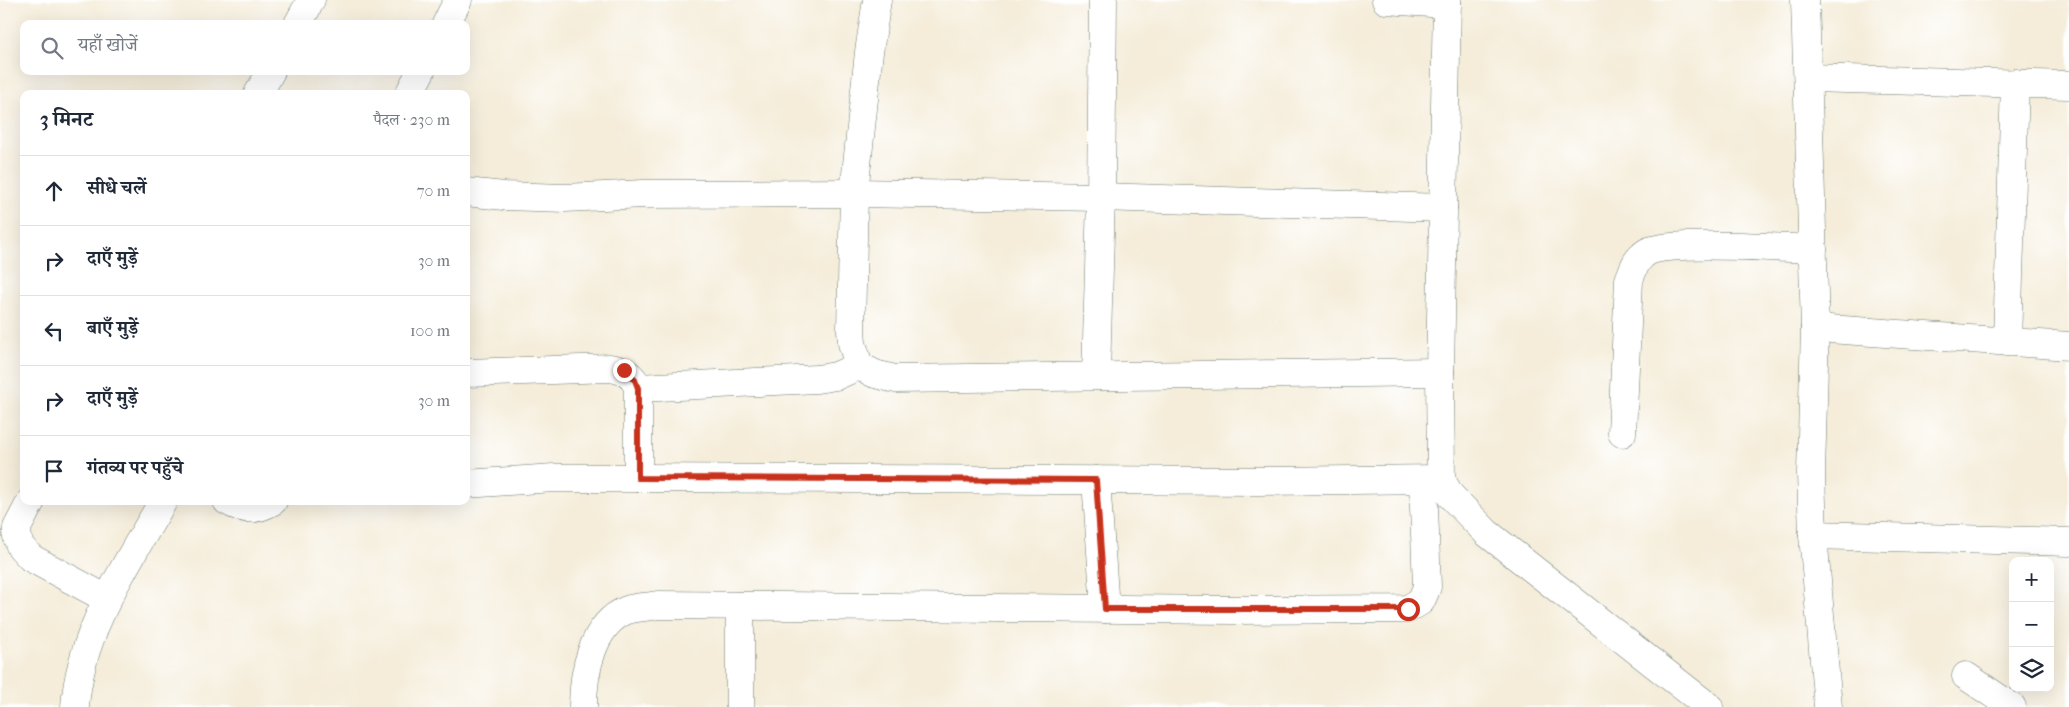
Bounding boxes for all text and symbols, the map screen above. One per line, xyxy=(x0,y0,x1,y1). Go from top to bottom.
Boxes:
search box xyxy=(20,20,470,75)
icon: search xyxy=(38,34,66,62)
text: यहाँ खोजें xyxy=(78,34,138,56)
text: 3 मिनट xyxy=(40,107,93,131)
text: पैदल · 230 m xyxy=(373,110,450,129)
icon: ahead xyxy=(40,177,68,205)
text: सीधे चलें xyxy=(87,177,146,199)
text: 70 m xyxy=(417,181,450,200)
icon: right xyxy=(40,247,68,275)
text: दाएँ मुड़ें xyxy=(87,247,138,269)
text: 30 m xyxy=(418,251,450,270)
icon: left xyxy=(40,317,68,345)
text: बाएँ मुड़ें xyxy=(87,317,138,339)
text: 100 m xyxy=(410,321,450,340)
route end xyxy=(613,359,636,382)
icon: right xyxy=(40,387,68,415)
text: दाएँ मुड़ें xyxy=(87,387,138,409)
text: 30 m xyxy=(418,391,450,410)
icon: arrive xyxy=(40,457,68,485)
text: गंतव्य पर पहुँचे xyxy=(87,457,183,479)
map controls xyxy=(2009,557,2054,692)
button: + xyxy=(2009,557,2054,602)
route start xyxy=(1397,598,1420,621)
button: − xyxy=(2009,602,2054,647)
button: layers xyxy=(2009,647,2054,692)

